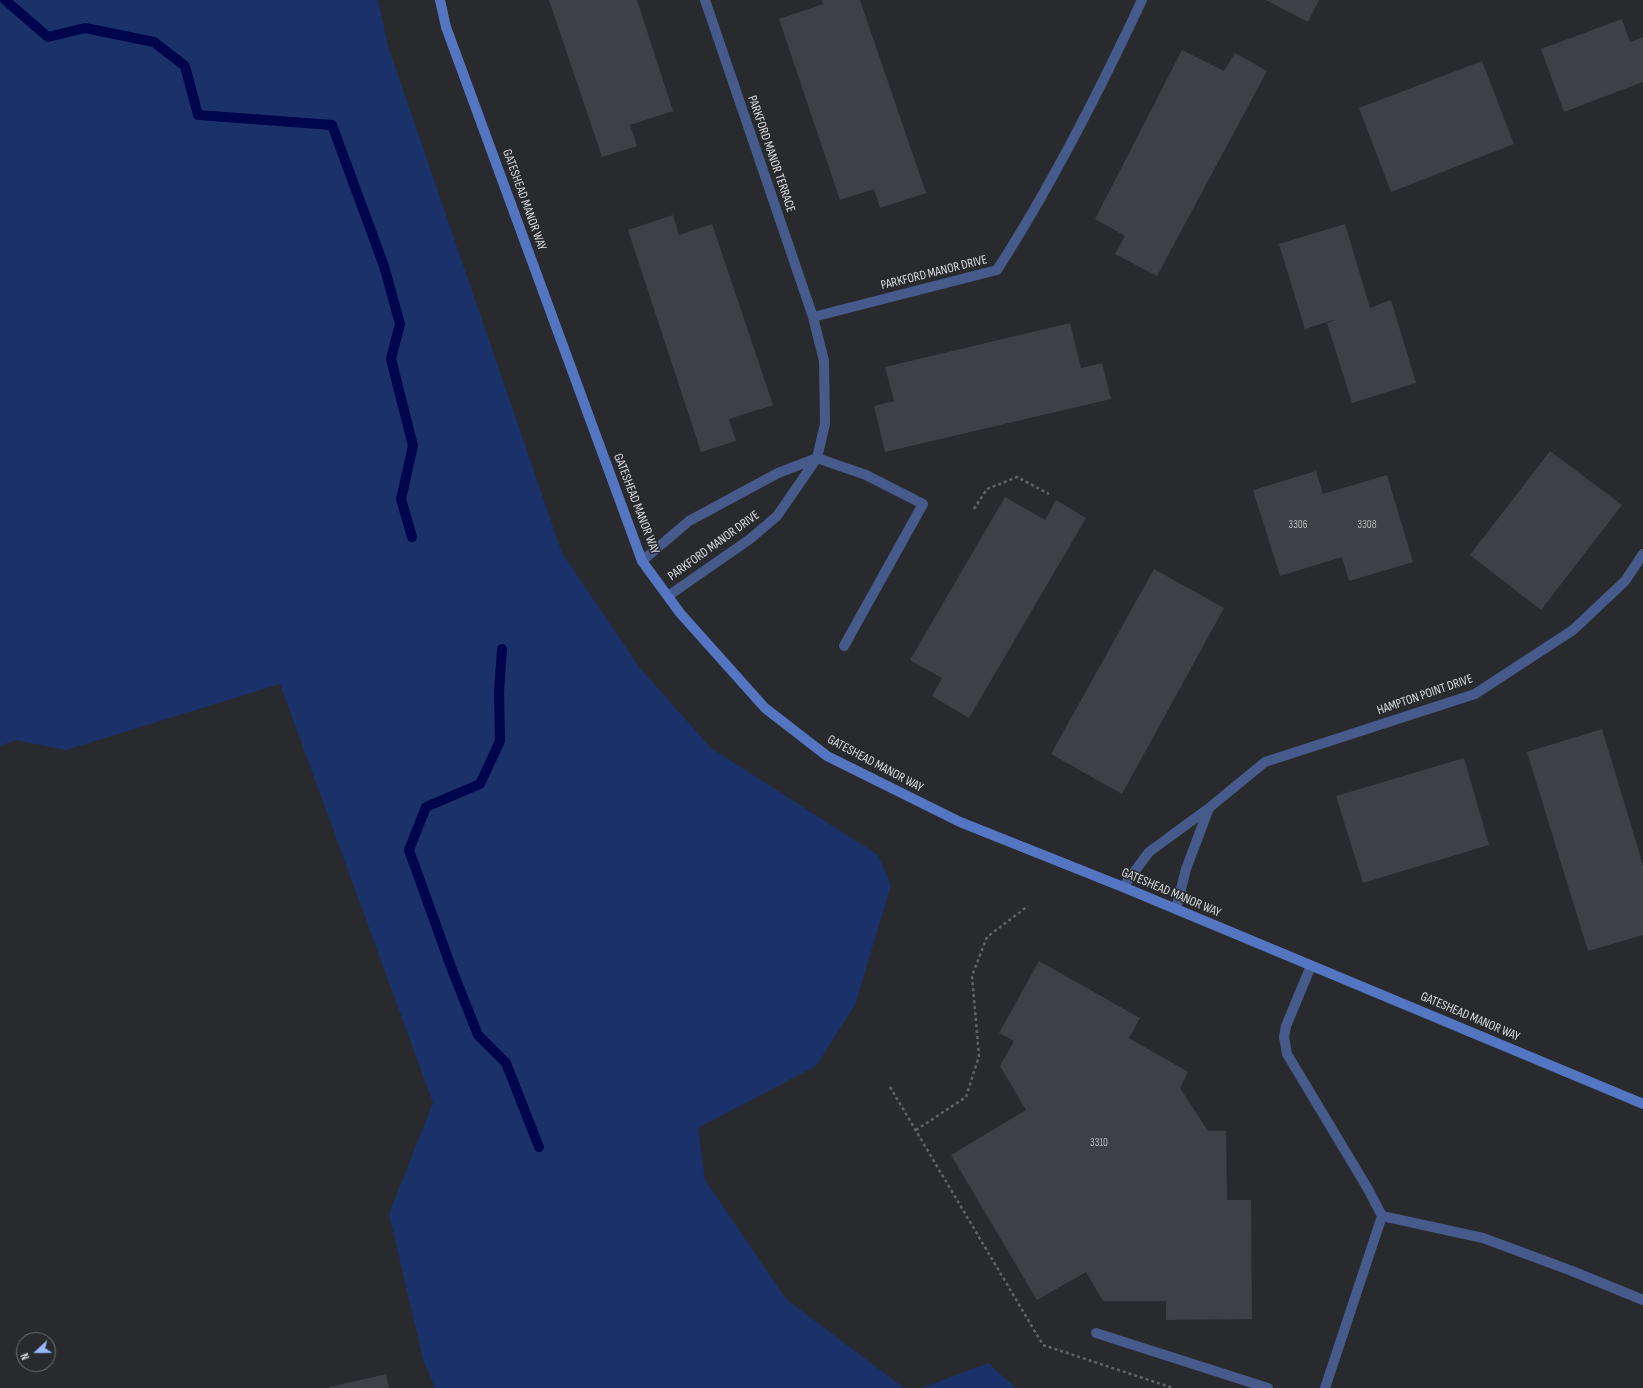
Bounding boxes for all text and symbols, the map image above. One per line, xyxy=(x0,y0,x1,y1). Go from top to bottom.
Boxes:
street label: PARKFORD MANOR TERRACE xyxy=(744,94,798,214)
street label: GATESHEAD MANOR WAY xyxy=(498,147,550,253)
street label: PARKFORD MANOR DRIVE xyxy=(879,252,989,294)
street label: GATESHEAD MANOR WAY xyxy=(610,451,662,557)
street label: PARKFORD MANOR DRIVE xyxy=(665,508,763,584)
house number: 3306 xyxy=(1289,518,1307,532)
house number: 3308 xyxy=(1358,518,1376,532)
street label: HAMPTON POINT DRIVE xyxy=(1375,671,1475,719)
street label: GATESHEAD MANOR WAY xyxy=(824,732,926,796)
street label: GATESHEAD MANOR WAY xyxy=(1119,865,1223,921)
street label: GATESHEAD MANOR WAY xyxy=(1418,989,1522,1045)
house number: 3310 xyxy=(1090,1136,1108,1150)
north arrow xyxy=(16,1332,56,1372)
text: N xyxy=(18,1351,32,1361)

